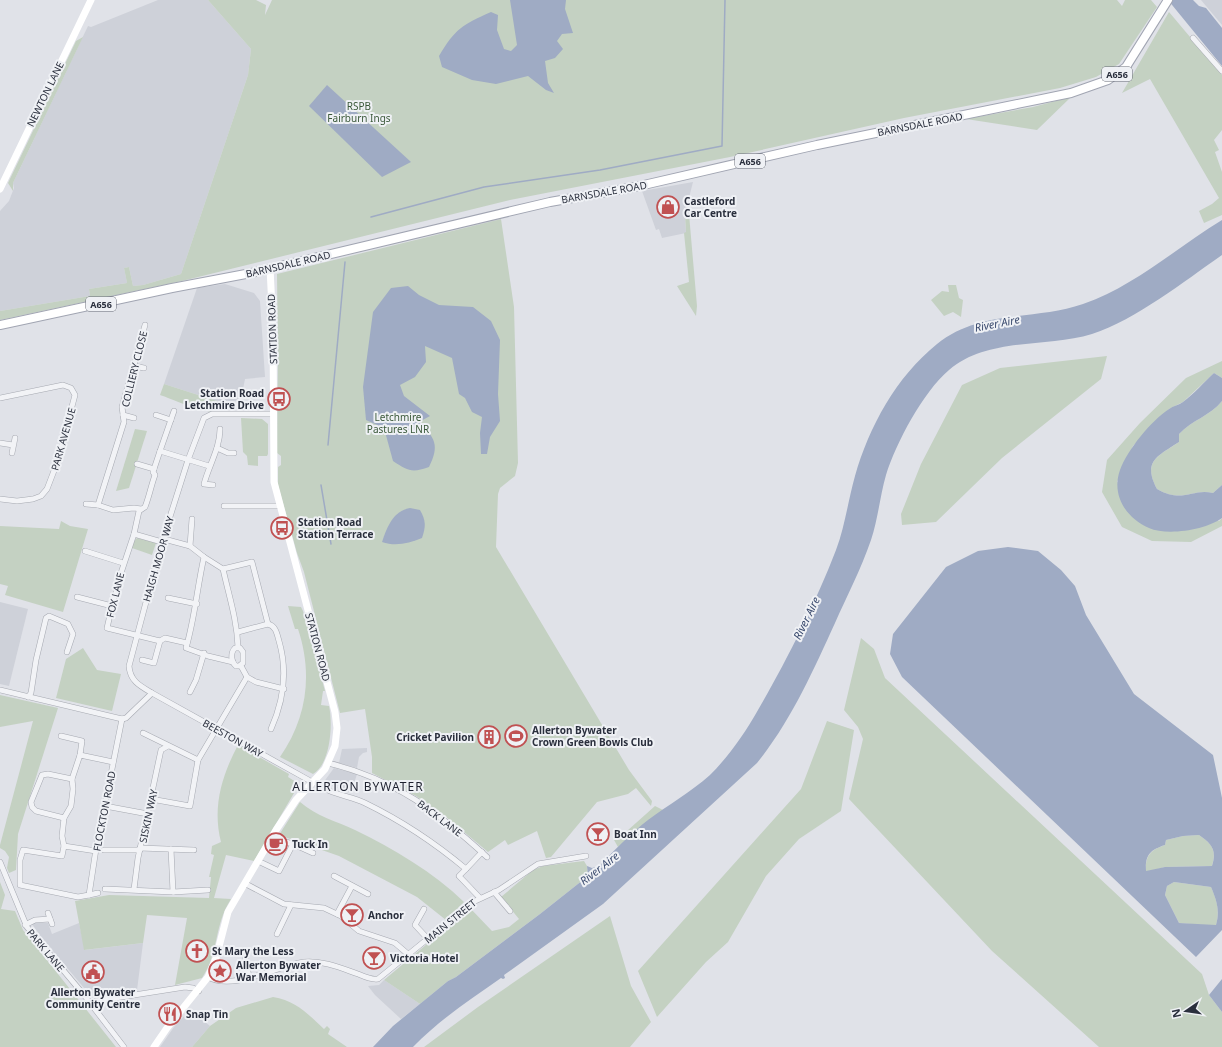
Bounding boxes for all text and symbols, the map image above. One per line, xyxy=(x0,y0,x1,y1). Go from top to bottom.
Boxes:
street label: NEWTON LANE xyxy=(23,59,67,129)
road number: A656 xyxy=(1102,67,1132,81)
park label: RSPB Fairburn Ings xyxy=(327,99,391,125)
street label: BARNSDALE ROAD xyxy=(876,109,964,139)
road number: A656 xyxy=(735,154,765,168)
street label: BARNSDALE ROAD xyxy=(560,178,648,206)
shop icon: Castleford Car Centre xyxy=(655,194,681,220)
place label: Castleford Car Centre xyxy=(684,194,737,220)
street label: BARNSDALE ROAD xyxy=(244,247,332,281)
street label: STATION ROAD xyxy=(264,294,280,364)
road number: A656 xyxy=(86,297,116,311)
water label: River Aire xyxy=(973,311,1021,335)
street label: COLLIERY CLOSE xyxy=(118,329,150,409)
place label: Station Road Letchmire Drive xyxy=(184,386,264,412)
bus stop icon: Station Road Letchmire Drive xyxy=(266,386,292,412)
street label: PARK AVENUE xyxy=(47,406,79,472)
park label: Letchmire Pastures LNR xyxy=(367,410,430,436)
street label: HAIGH MOOR WAY xyxy=(139,514,177,603)
bus stop icon: Station Road Station Terrace xyxy=(269,515,295,541)
place label: Station Road Station Terrace xyxy=(298,515,373,541)
street label: FOX LANE xyxy=(103,571,127,619)
water label: River Aire xyxy=(789,594,823,642)
street label: STATION ROAD xyxy=(302,611,334,683)
street label: BEESTON WAY xyxy=(200,716,266,760)
sports icon: Allerton Bywater Crown Green Bowls Club xyxy=(503,723,529,749)
place label: Allerton Bywater Crown Green Bowls Club xyxy=(532,723,653,749)
building icon: Cricket Pavilion xyxy=(476,724,502,750)
place label: Cricket Pavilion xyxy=(396,730,474,744)
street label: FLOCKTON ROAD xyxy=(89,770,119,852)
district label: ALLERTON BYWATER xyxy=(292,778,424,795)
street label: SISKIN WAY xyxy=(135,788,161,844)
street label: BACK LANE xyxy=(415,797,465,839)
bar icon: Boat Inn xyxy=(585,821,611,847)
place label: Boat Inn xyxy=(614,827,657,841)
cafe icon: Tuck In xyxy=(263,831,289,857)
place label: Tuck In xyxy=(292,837,328,851)
water label: River Aire xyxy=(576,848,622,888)
street label: MAIN STREET xyxy=(421,895,479,946)
bar icon: Anchor xyxy=(339,902,365,928)
place label: Anchor xyxy=(368,908,404,922)
street label: PARK LANE xyxy=(24,926,68,974)
church icon: St Mary the Less xyxy=(184,938,210,964)
place label: St Mary the Less xyxy=(212,944,294,958)
bar icon: Victoria Hotel xyxy=(361,945,387,971)
place label: Victoria Hotel xyxy=(390,951,458,965)
place icon: Allerton Bywater War Memorial xyxy=(207,958,233,984)
place label: Allerton Bywater War Memorial xyxy=(236,958,321,984)
public building icon: Allerton Bywater Community Centre xyxy=(80,959,106,985)
place label: Allerton Bywater Community Centre xyxy=(46,985,140,1011)
north arrow xyxy=(1166,991,1206,1031)
restaurant icon: Snap Tin xyxy=(157,1001,183,1027)
place label: Snap Tin xyxy=(186,1007,228,1021)
text: N xyxy=(1167,1007,1184,1019)

